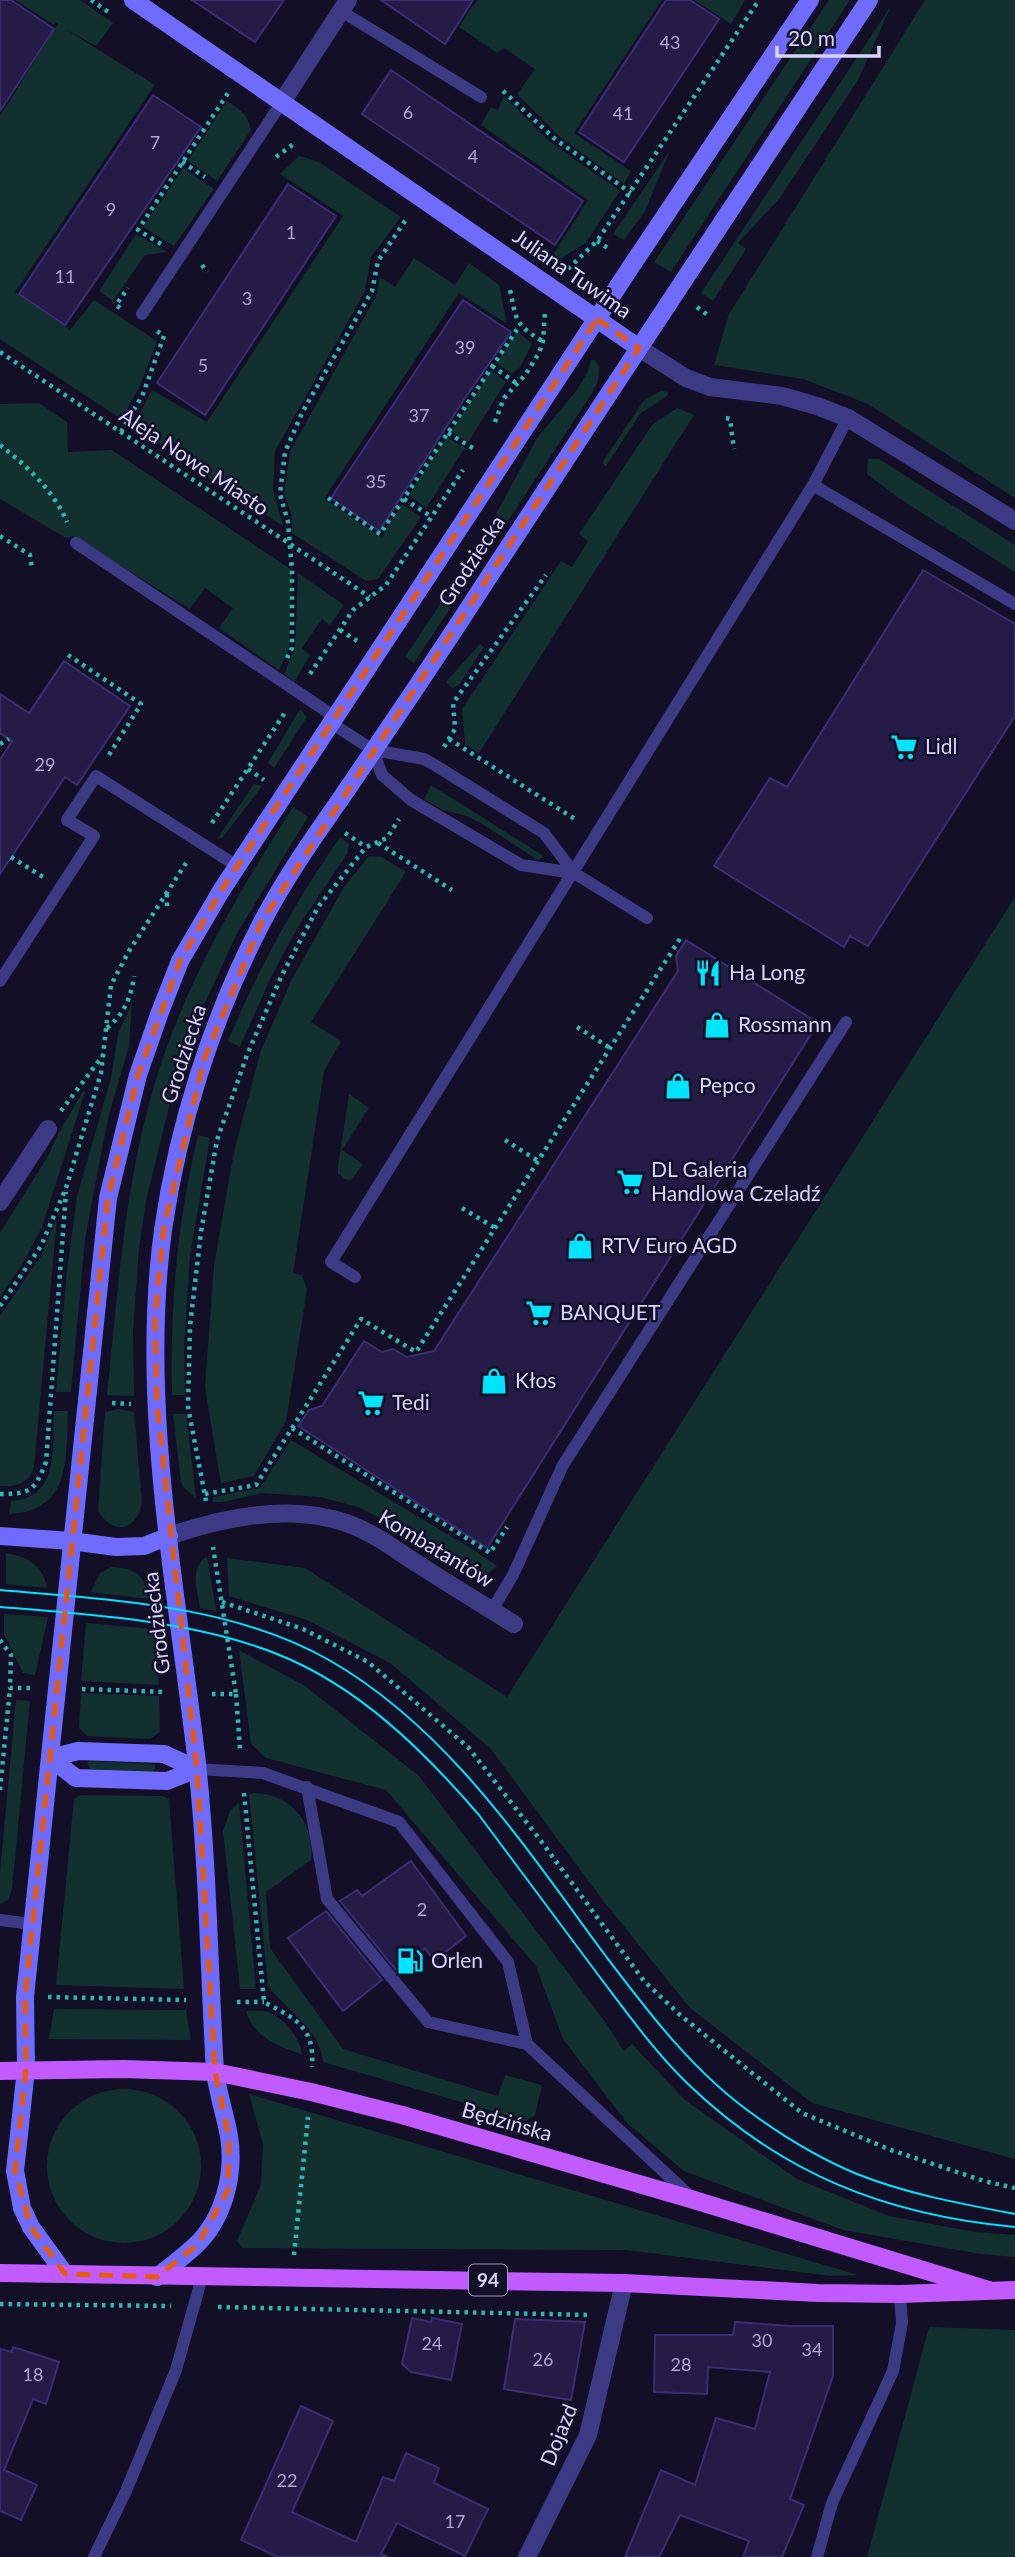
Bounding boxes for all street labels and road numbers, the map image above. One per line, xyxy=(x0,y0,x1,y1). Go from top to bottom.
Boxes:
street label: Juliana Tuwima xyxy=(509,223,637,323)
street label: Aleja Nowe Miasto xyxy=(115,402,274,520)
street label: Grodziecka xyxy=(432,510,509,610)
street label: Grodziecka xyxy=(155,1001,210,1106)
street label: Kombatantów xyxy=(375,1504,499,1592)
street label: Grodziecka xyxy=(137,1571,174,1676)
street label: Będzińska xyxy=(459,2096,555,2145)
road number: 94 xyxy=(469,2264,507,2296)
street label: Dojazd xyxy=(534,2400,581,2469)

